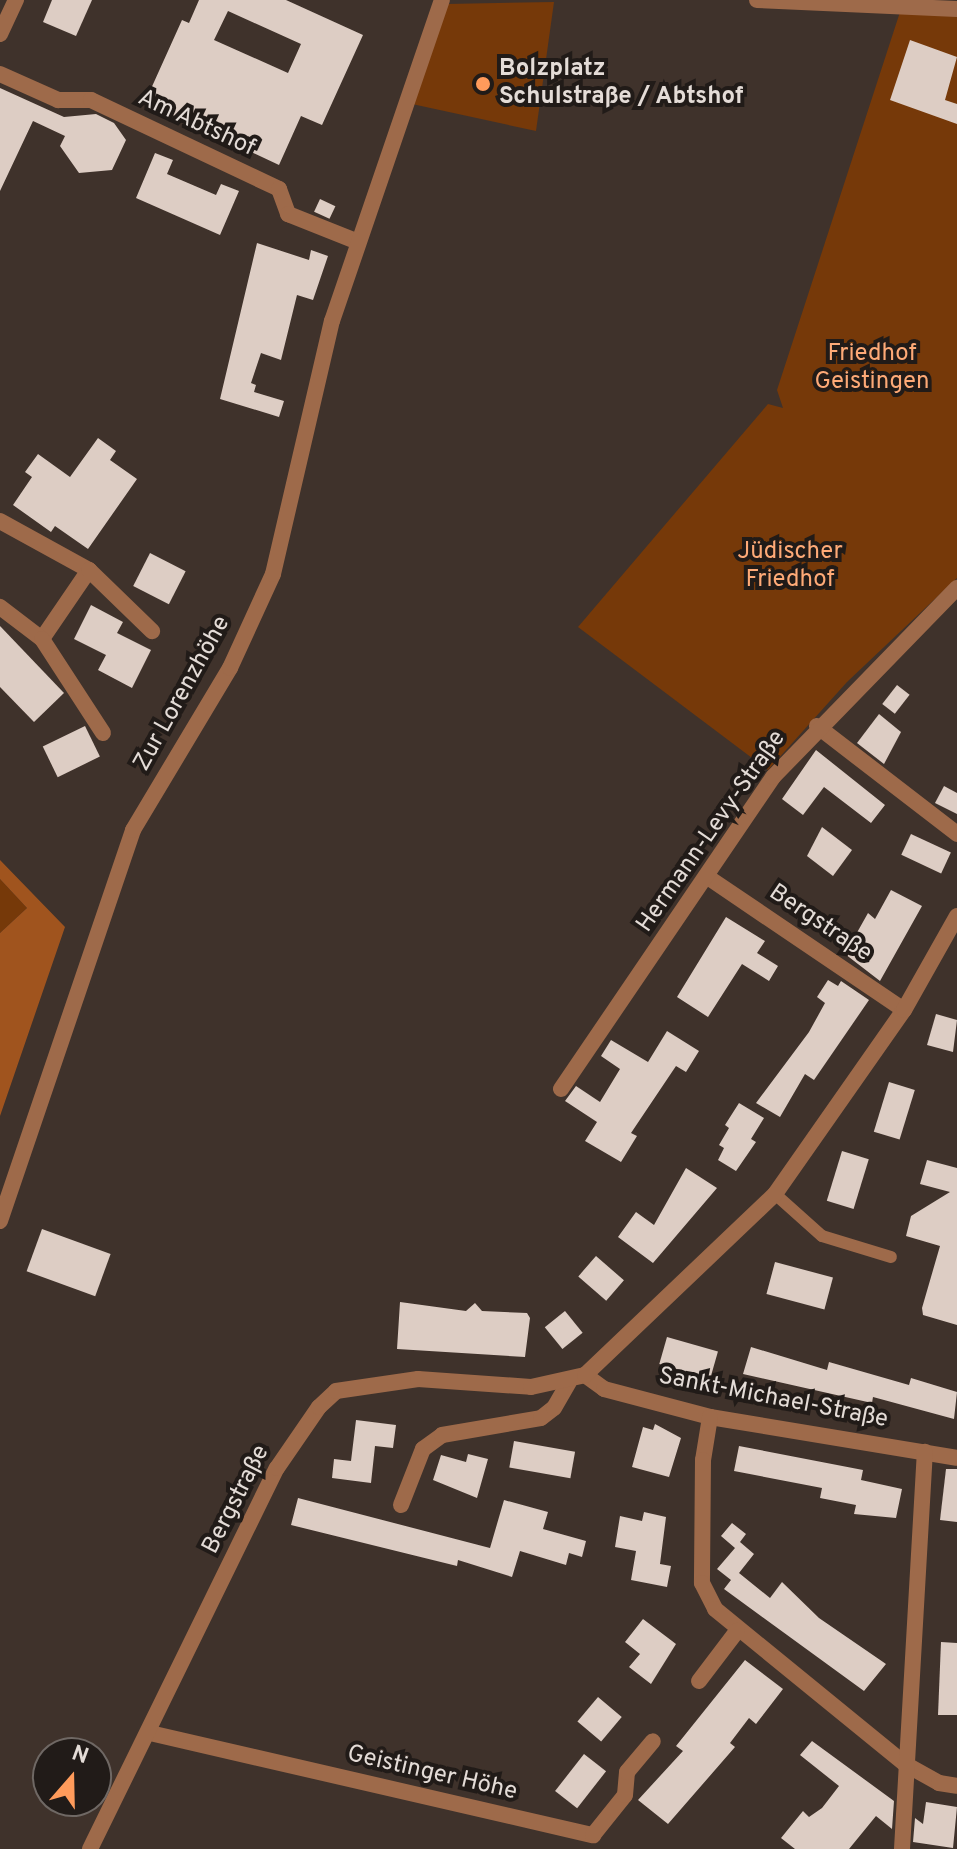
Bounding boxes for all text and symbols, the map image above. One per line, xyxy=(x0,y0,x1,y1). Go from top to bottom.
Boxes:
place label: Bolzplatz Schulstraße / Abtshof xyxy=(499,56,745,112)
marker: Bolzplatz Schulstraße / Abtshof xyxy=(474,75,492,93)
street label: Am Abtshof xyxy=(132,84,260,164)
park label: Friedhof Geistingen xyxy=(814,341,930,397)
park label: Jüdischer Friedhof xyxy=(737,539,843,595)
street label: Zur Lorenzhöhe xyxy=(129,612,237,776)
street label: Hermann-Levy-Straße xyxy=(631,725,793,939)
street label: Bergstraße xyxy=(763,879,877,969)
street label: Sankt-Michael-Straße xyxy=(656,1363,890,1435)
street label: Bergstraße xyxy=(197,1441,277,1559)
north arrow xyxy=(32,1737,112,1817)
text: N xyxy=(68,1740,92,1771)
street label: Geistinger Höhe xyxy=(344,1740,520,1808)

